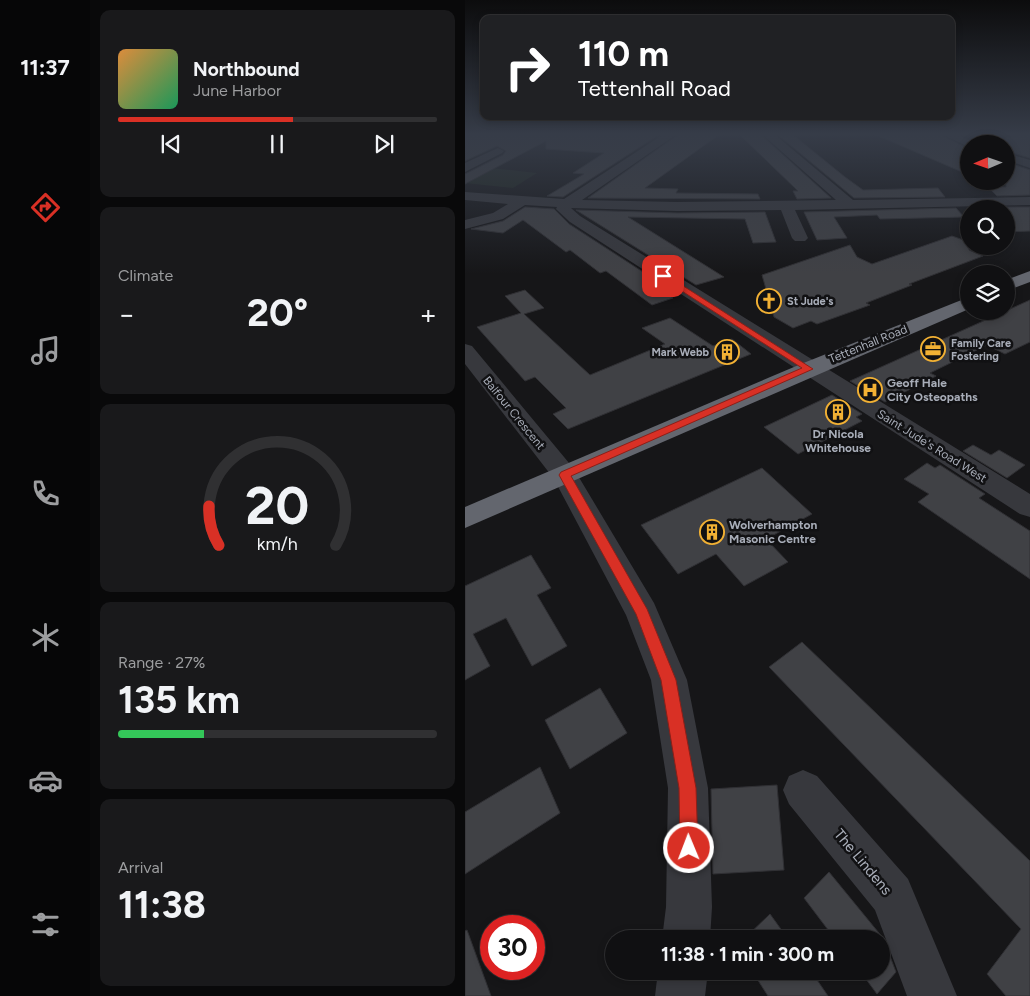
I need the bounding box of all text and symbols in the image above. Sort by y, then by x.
text: 110 m [578,33,669,75]
icon: right [495,35,560,100]
text: 11:37 [20,54,70,81]
text: Northbound [193,58,300,81]
text: Tettenhall Road [578,75,731,102]
text: June Harbor [193,81,281,100]
icon: previous [157,130,185,158]
icon: pause [263,130,291,158]
icon: next [370,130,398,158]
north arrow [960,135,1015,190]
map controls [960,135,1015,320]
icon: directions [28,190,63,225]
button: search [960,200,1015,255]
pin [642,255,684,297]
icon: arrive [649,262,677,290]
button: layers [960,265,1015,320]
text: Climate [118,266,173,285]
church icon: St Jude's [756,288,782,314]
text: 20° [247,290,308,336]
place label: St Jude's [787,295,834,308]
text: − [118,297,135,331]
text: + [420,297,437,331]
street label: Tettenhall Road [827,322,909,366]
icon: music [28,333,63,368]
office icon: Family Care Fostering [920,336,946,362]
place label: Family Care Fostering [951,337,1011,363]
building icon: Mark Webb [714,339,740,365]
place label: Mark Webb [651,346,709,359]
street label: Balfour Crescent [480,374,548,453]
place label: Geoff Hale City Osteopaths [887,376,978,404]
hospital icon: Geoff Hale City Osteopaths [857,377,883,403]
building icon: Dr Nicola Whitehouse [825,399,851,425]
street label: Saint Jude's Road West [875,407,990,486]
place label: Dr Nicola Whitehouse [805,427,871,455]
text: 20 [246,475,309,537]
icon: phone [28,476,63,511]
place label: Wolverhampton Masonic Centre [729,518,818,546]
building icon: Wolverhampton Masonic Centre [699,519,725,545]
text: km/h [257,533,298,554]
icon: climate [28,620,63,655]
text: Range · 27% [118,653,205,672]
text: 135 km [118,677,240,723]
icon: car [28,763,63,798]
position arrow [662,821,714,873]
street label: The Lindens [830,825,896,899]
text: Arrival [118,858,163,877]
text: 11:38 [118,882,206,928]
icon: filters [28,907,63,942]
speed limit sign: 30 [480,915,545,980]
text: 11:38 · 1 min · 300 m [661,943,834,966]

